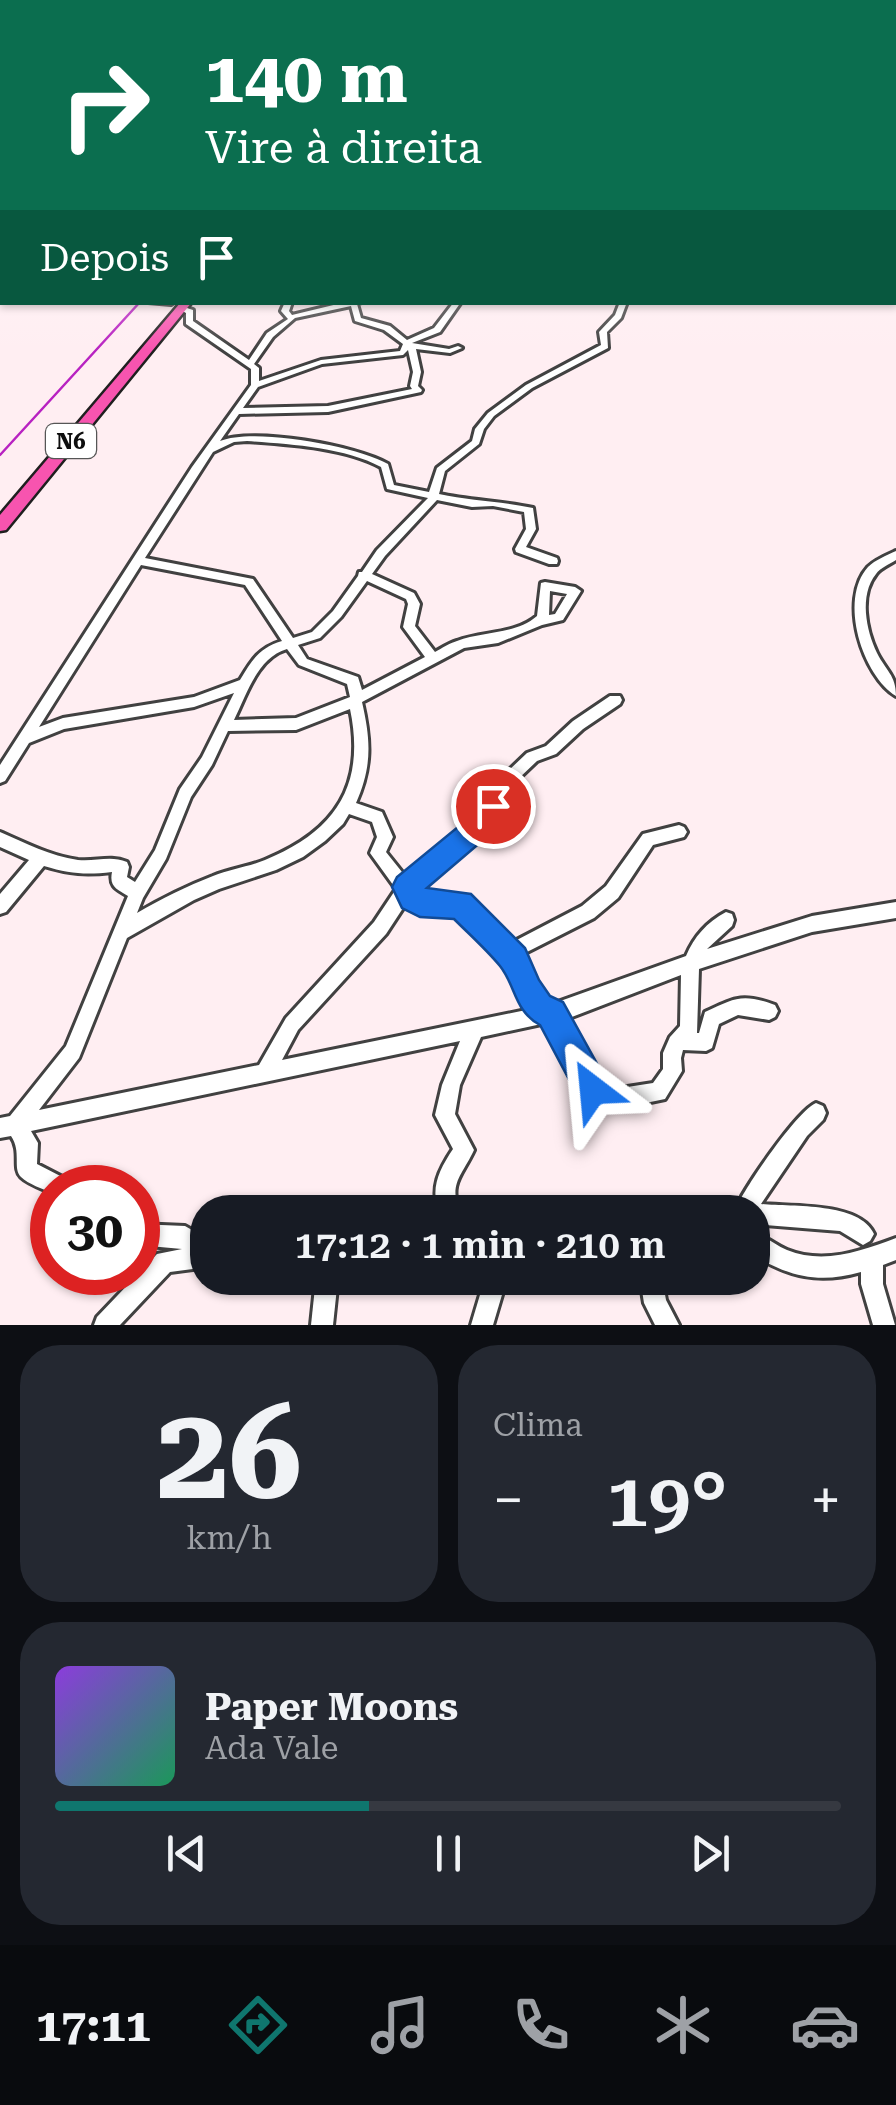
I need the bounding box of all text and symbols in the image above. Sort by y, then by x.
text: 140 m [205,37,408,119]
icon: right [40,40,170,170]
text: Vire à direita [205,121,482,174]
icon: arrive [189,230,244,285]
text: Depois [40,236,169,280]
road number: N6 [46,424,96,458]
pin [451,764,536,849]
icon: arrive [466,779,521,834]
position arrow [541,1038,645,1142]
speed limit sign: 30 [30,1165,160,1295]
text: 17:12 · 1 min · 210 m [295,1223,666,1267]
text: 26 [156,1377,302,1530]
text: Clima [493,1406,583,1444]
text: 19° [606,1456,728,1544]
text: − [493,1468,524,1532]
text: + [810,1468,841,1532]
text: km/h [186,1519,272,1557]
text: Paper Moons [205,1685,458,1729]
text: Ada Vale [205,1729,338,1767]
icon: previous [159,1826,214,1881]
icon: pause [421,1826,476,1881]
icon: next [683,1826,738,1881]
icon: directions [223,1990,293,2060]
icon: music [365,1990,435,2060]
icon: phone [506,1990,576,2060]
icon: climate [648,1990,718,2060]
icon: car [790,1990,860,2060]
text: 17:11 [36,1999,151,2052]

